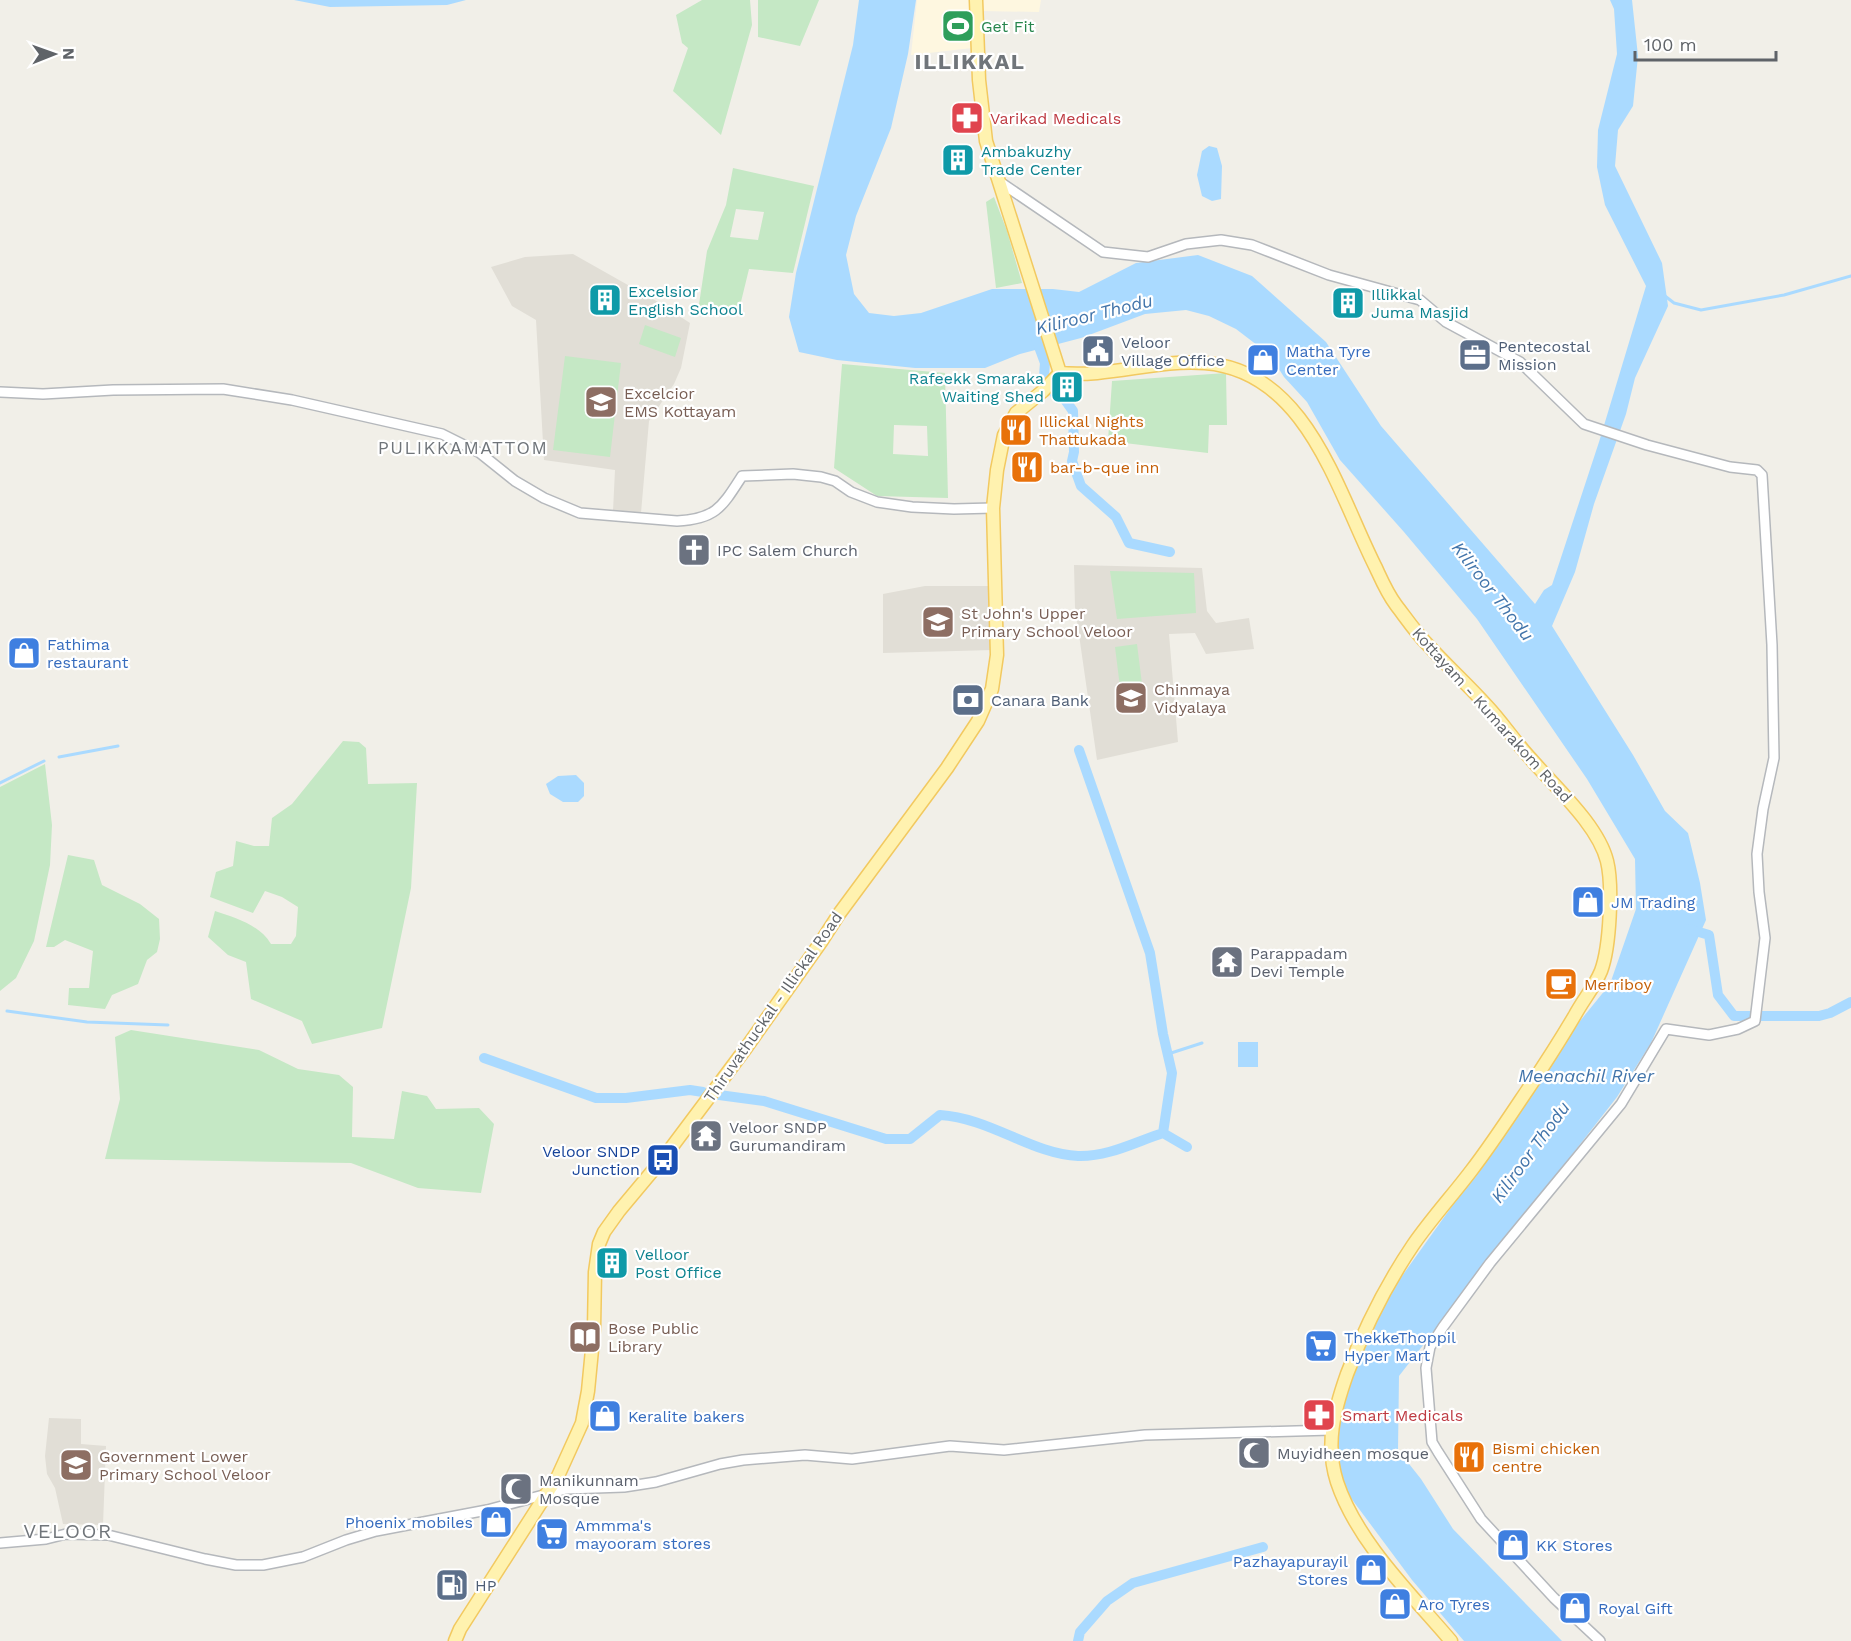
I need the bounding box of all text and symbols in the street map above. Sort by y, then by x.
sports icon: Get Fit [940,8,976,44]
place label: Get Fit [981,17,1035,36]
north arrow [24,24,84,84]
scale bar [1635,24,1776,62]
text: 100 m [1644,34,1697,55]
text: N [59,48,78,60]
district label: ILLIKKAL [914,49,1026,74]
pharmacy icon: Varikad Medicals [949,100,985,136]
place label: Varikad Medicals [990,109,1121,128]
building icon: Ambakuzhy Trade Center [940,142,976,178]
place label: Ambakuzhy Trade Center [981,142,1083,179]
building icon: Excelsior English School [587,282,623,318]
place label: Excelsior English School [628,282,743,319]
building icon: Illikkal Juma Masjid [1330,285,1366,321]
place label: Illikkal Juma Masjid [1371,285,1469,322]
water label: Kiliroor Thodu [1033,289,1155,339]
public building icon: Veloor Village Office [1080,333,1116,369]
place label: Veloor Village Office [1121,333,1225,370]
office icon: Pentecostal Mission [1457,337,1493,373]
place label: Pentecostal Mission [1498,337,1590,374]
shop icon: Matha Tyre Center [1245,342,1281,378]
place label: Matha Tyre Center [1286,342,1371,379]
place label: Rafeekk Smaraka Waiting Shed [909,369,1044,406]
building icon: Rafeekk Smaraka Waiting Shed [1049,369,1085,405]
school or university icon: Excelcior EMS Kottayam [583,384,619,420]
place label: Excelcior EMS Kottayam [624,384,736,421]
restaurant icon: Illickal Nights Thattukada [998,412,1034,448]
place label: Illickal Nights Thattukada [1039,412,1144,449]
district label: PULIKKAMATTOM [378,437,548,458]
restaurant icon: bar-b-que inn [1009,449,1045,485]
place label: bar-b-que inn [1050,458,1159,477]
church icon: IPC Salem Church [676,532,712,568]
water label: Kiliroor Thodu [1448,537,1538,645]
place label: IPC Salem Church [717,541,858,560]
school or university icon: St John's Upper Primary School Veloor [920,604,956,640]
place label: St John's Upper Primary School Veloor [961,604,1133,641]
street label: Kottayam - Kumarakom Road [1408,623,1576,807]
shop icon: Fathima restaurant [6,635,42,671]
place label: Fathima restaurant [47,635,129,672]
school or university icon: Chinmaya Vidyalaya [1113,680,1149,716]
place label: Chinmaya Vidyalaya [1154,680,1230,717]
bank icon: Canara Bank [950,682,986,718]
place label: Canara Bank [991,691,1089,710]
shop icon: JM Trading [1570,884,1606,920]
place label: JM Trading [1611,893,1696,912]
street label: Thiruvathuckal - Illickal Road [700,908,846,1106]
temple icon: Parappadam Devi Temple [1209,944,1245,980]
place label: Parappadam Devi Temple [1250,944,1348,981]
cafe icon: Merriboy [1543,966,1579,1002]
place label: Merriboy [1584,975,1652,994]
water label: Meenachil River [1518,1065,1655,1086]
water label: Kiliroor Thodu [1486,1097,1574,1207]
temple icon: Veloor SNDP Gurumandiram [688,1118,724,1154]
place label: Veloor SNDP Gurumandiram [729,1118,846,1155]
place label: Veloor SNDP Junction [542,1142,640,1179]
bus stop icon: Veloor SNDP Junction [645,1142,681,1178]
building icon: Velloor Post Office [594,1245,630,1281]
place label: Velloor Post Office [635,1245,722,1282]
library icon: Bose Public Library [567,1319,603,1355]
place label: Bose Public Library [608,1319,699,1356]
supermarket icon: ThekkeThoppil Hyper Mart [1303,1328,1339,1364]
place label: ThekkeThoppil Hyper Mart [1344,1328,1456,1365]
pharmacy icon: Smart Medicals [1301,1397,1337,1433]
shop icon: Keralite bakers [587,1398,623,1434]
place label: Smart Medicals [1342,1406,1463,1425]
place label: Keralite bakers [628,1407,745,1426]
mosque icon: Muyidheen mosque [1236,1435,1272,1471]
restaurant icon: Bismi chicken centre [1451,1439,1487,1475]
place label: Bismi chicken centre [1492,1439,1600,1476]
place label: Muyidheen mosque [1277,1444,1429,1463]
school or university icon: Government Lower Primary School Veloor [58,1447,94,1483]
place label: Government Lower Primary School Veloor [99,1447,271,1484]
mosque icon: Manikunnam Mosque [498,1471,534,1507]
place label: Manikunnam Mosque [539,1471,639,1508]
shop icon: Phoenix mobiles [478,1504,514,1540]
place label: Phoenix mobiles [345,1513,473,1532]
supermarket icon: Ammma's mayooram stores [534,1516,570,1552]
place label: Ammma's mayooram stores [575,1516,711,1553]
district label: VELOOR [23,1519,113,1543]
shop icon: KK Stores [1495,1527,1531,1563]
place label: KK Stores [1536,1536,1613,1555]
place label: Pazhayapurayil Stores [1233,1552,1348,1589]
shop icon: Pazhayapurayil Stores [1353,1552,1389,1588]
fuel station icon: HP [434,1567,470,1603]
place label: HP [475,1576,497,1595]
shop icon: Aro Tyres [1377,1586,1413,1622]
shop icon: Royal Gift [1557,1590,1593,1626]
place label: Aro Tyres [1418,1595,1490,1614]
place label: Royal Gift [1598,1599,1673,1618]

